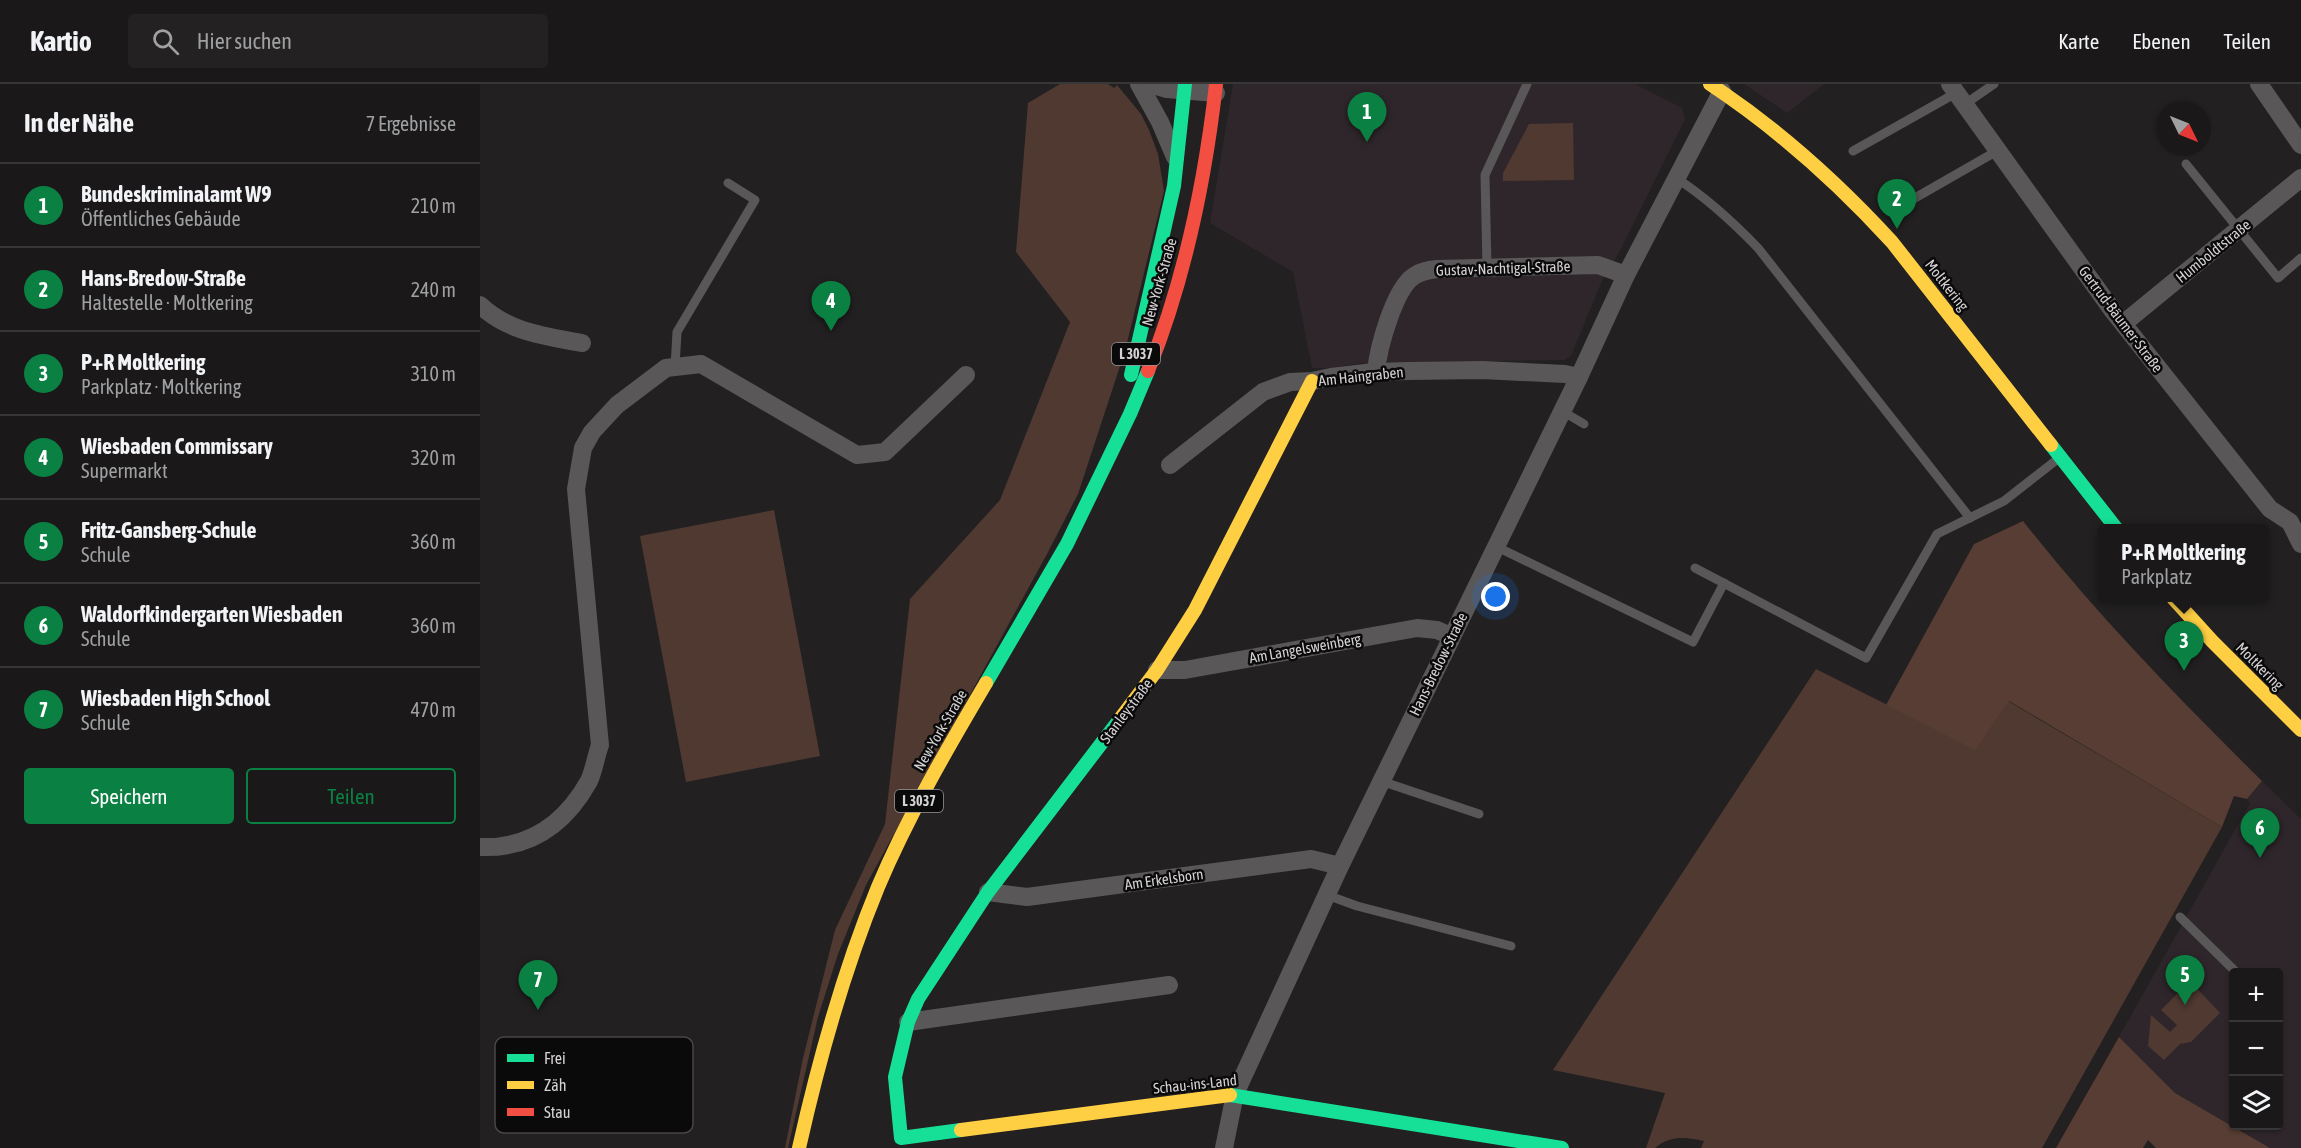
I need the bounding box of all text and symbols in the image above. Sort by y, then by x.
search box [128,14,548,68]
text: Kartio [30,25,92,57]
icon: search [149,25,182,58]
text: Hier suchen [197,28,292,54]
text: Karte [2058,29,2099,53]
text: Ebenen [2132,29,2191,53]
text: Teilen [2224,29,2271,53]
pin: 1 [1348,92,1386,142]
north arrow [2157,102,2211,156]
text: In der Nähe [24,108,134,138]
text: 7 Ergebnisse [366,112,456,135]
pin: 2 [1878,180,1916,229]
text: Bundeskriminalamt W9 [81,181,271,207]
text: 1 [39,194,48,217]
text: 210 m [411,194,456,217]
text: Öffentliches Gebäude [81,207,241,230]
street label: Humboldtstraße [2172,216,2254,286]
street label: New-York-Straße [1138,236,1180,328]
street label: Moltkering [1922,256,1973,314]
street label: Gustav-Nachtigal-Straße [1435,257,1571,279]
street label: Gertrud-Bäumer-Straße [2076,263,2167,376]
text: Hans-Bredow-Straße [81,265,246,291]
text: 2 [39,278,48,301]
text: 240 m [411,278,456,301]
pin: 4 [812,282,850,331]
text: Haltestelle · Moltkering [81,291,253,314]
road number: L 3037 [1112,343,1160,365]
text: P+R Moltkering [81,349,205,375]
text: 3 [39,362,48,385]
text: 310 m [411,362,456,385]
street label: Am Haingraben [1318,363,1404,389]
text: Parkplatz · Moltkering [81,375,241,398]
text: Wiesbaden Commissary [81,433,273,459]
text: 4 [39,446,48,469]
text: 320 m [411,446,456,469]
text: Supermarkt [81,459,168,482]
text: Fritz-Gansberg-Schule [81,517,257,543]
popup [2098,524,2269,602]
text: 5 [39,530,48,553]
text: 360 m [411,530,456,553]
text: P+R Moltkering [2121,539,2246,565]
text: Schule [81,543,130,566]
text: Parkplatz [2121,565,2192,588]
your location [1481,582,1510,611]
text: Waldorfkindergarten Wiesbaden [81,601,343,627]
street label: Hans-Bredow-Straße [1406,610,1470,718]
text: 6 [39,614,48,637]
text: 360 m [411,614,456,637]
pin: 3 [2164,622,2204,671]
text: Schule [81,627,130,650]
street label: Am Langelsweinberg [1248,630,1363,666]
street label: Moltkering [2233,639,2288,694]
street label: Stanleystraße [1096,675,1156,747]
text: Wiesbaden High School [81,685,270,711]
street label: New-York-Straße [910,686,970,773]
text: 7 [39,698,48,721]
text: 470 m [411,698,456,721]
text: Schule [81,711,130,734]
button: Speichern [24,768,234,824]
button: Teilen [246,768,456,824]
road number: L 3037 [895,790,943,812]
pin: 6 [2240,808,2280,858]
street label: Am Erkelsborn [1124,865,1204,893]
pin: 5 [2166,956,2204,1005]
pin: 7 [518,960,558,1010]
map controls [2229,968,2283,1130]
button: + [2229,968,2283,1022]
button: − [2229,1022,2283,1076]
legend [495,1037,693,1133]
text: Frei [544,1049,566,1067]
street label: Schau-ins-Land [1152,1071,1238,1097]
text: Zäh [544,1076,566,1094]
button: layers [2229,1076,2283,1130]
text: Stau [544,1103,571,1121]

